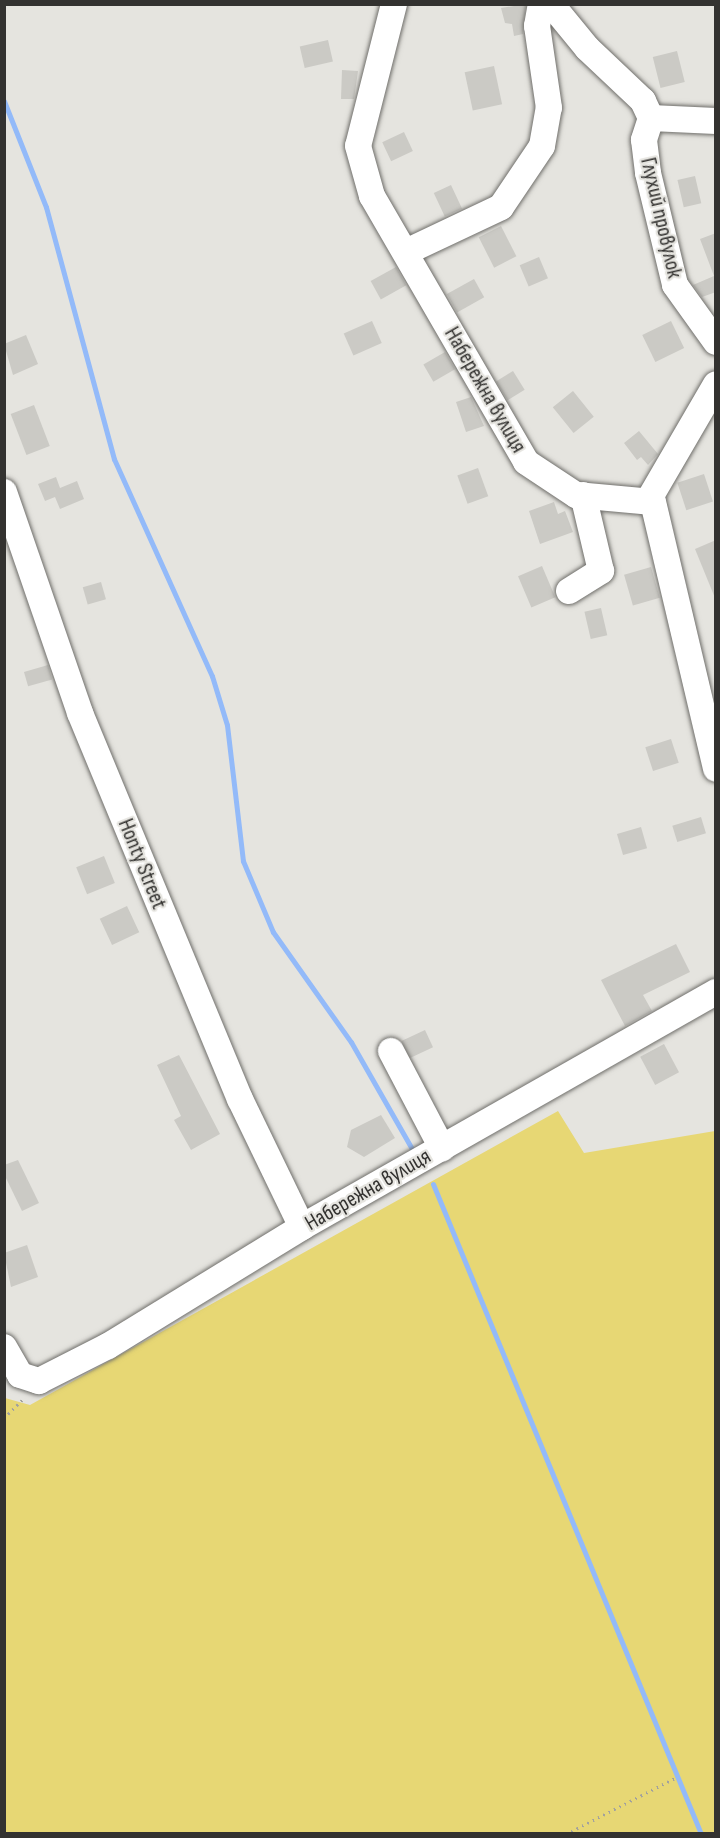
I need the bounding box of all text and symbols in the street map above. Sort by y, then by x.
street label: Глухий провулок [634,155,688,281]
street label: Набережна вулиця [438,322,532,458]
street label: Honty Street [112,815,172,913]
street label: Набережна вулиця [300,1143,436,1237]

